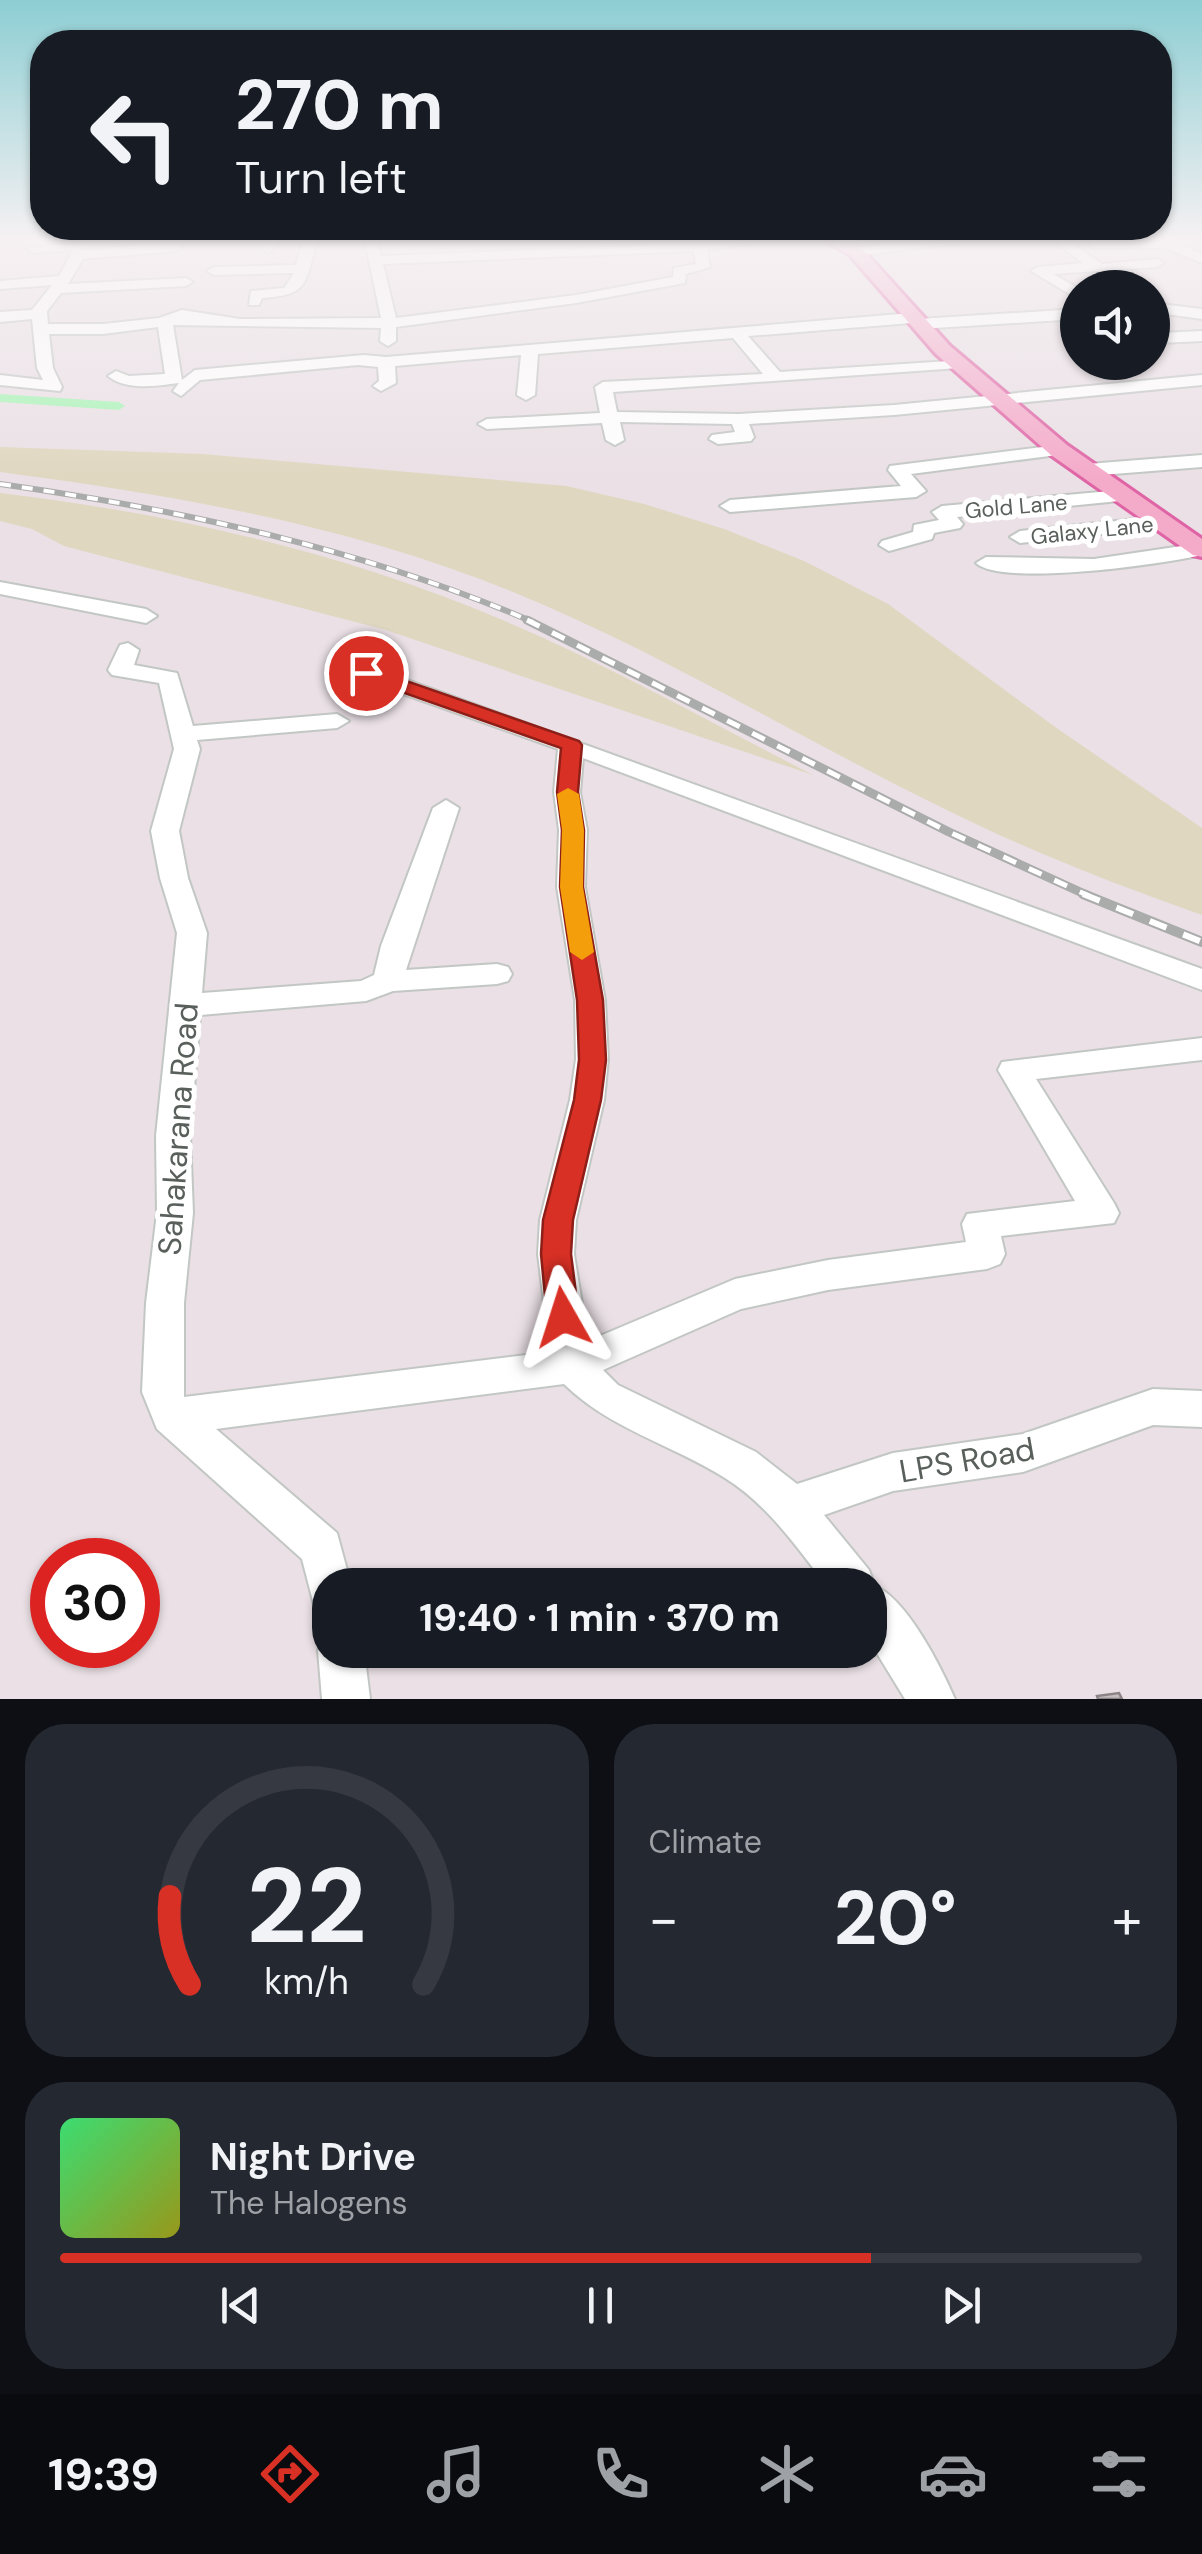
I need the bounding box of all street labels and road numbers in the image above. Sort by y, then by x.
street label: Gold Lane [963,488,1069,525]
street label: Galaxy Lane [1029,510,1155,551]
street label: Sahakarana Road [148,1001,208,1257]
street label: LPS Road [896,1427,1038,1493]

